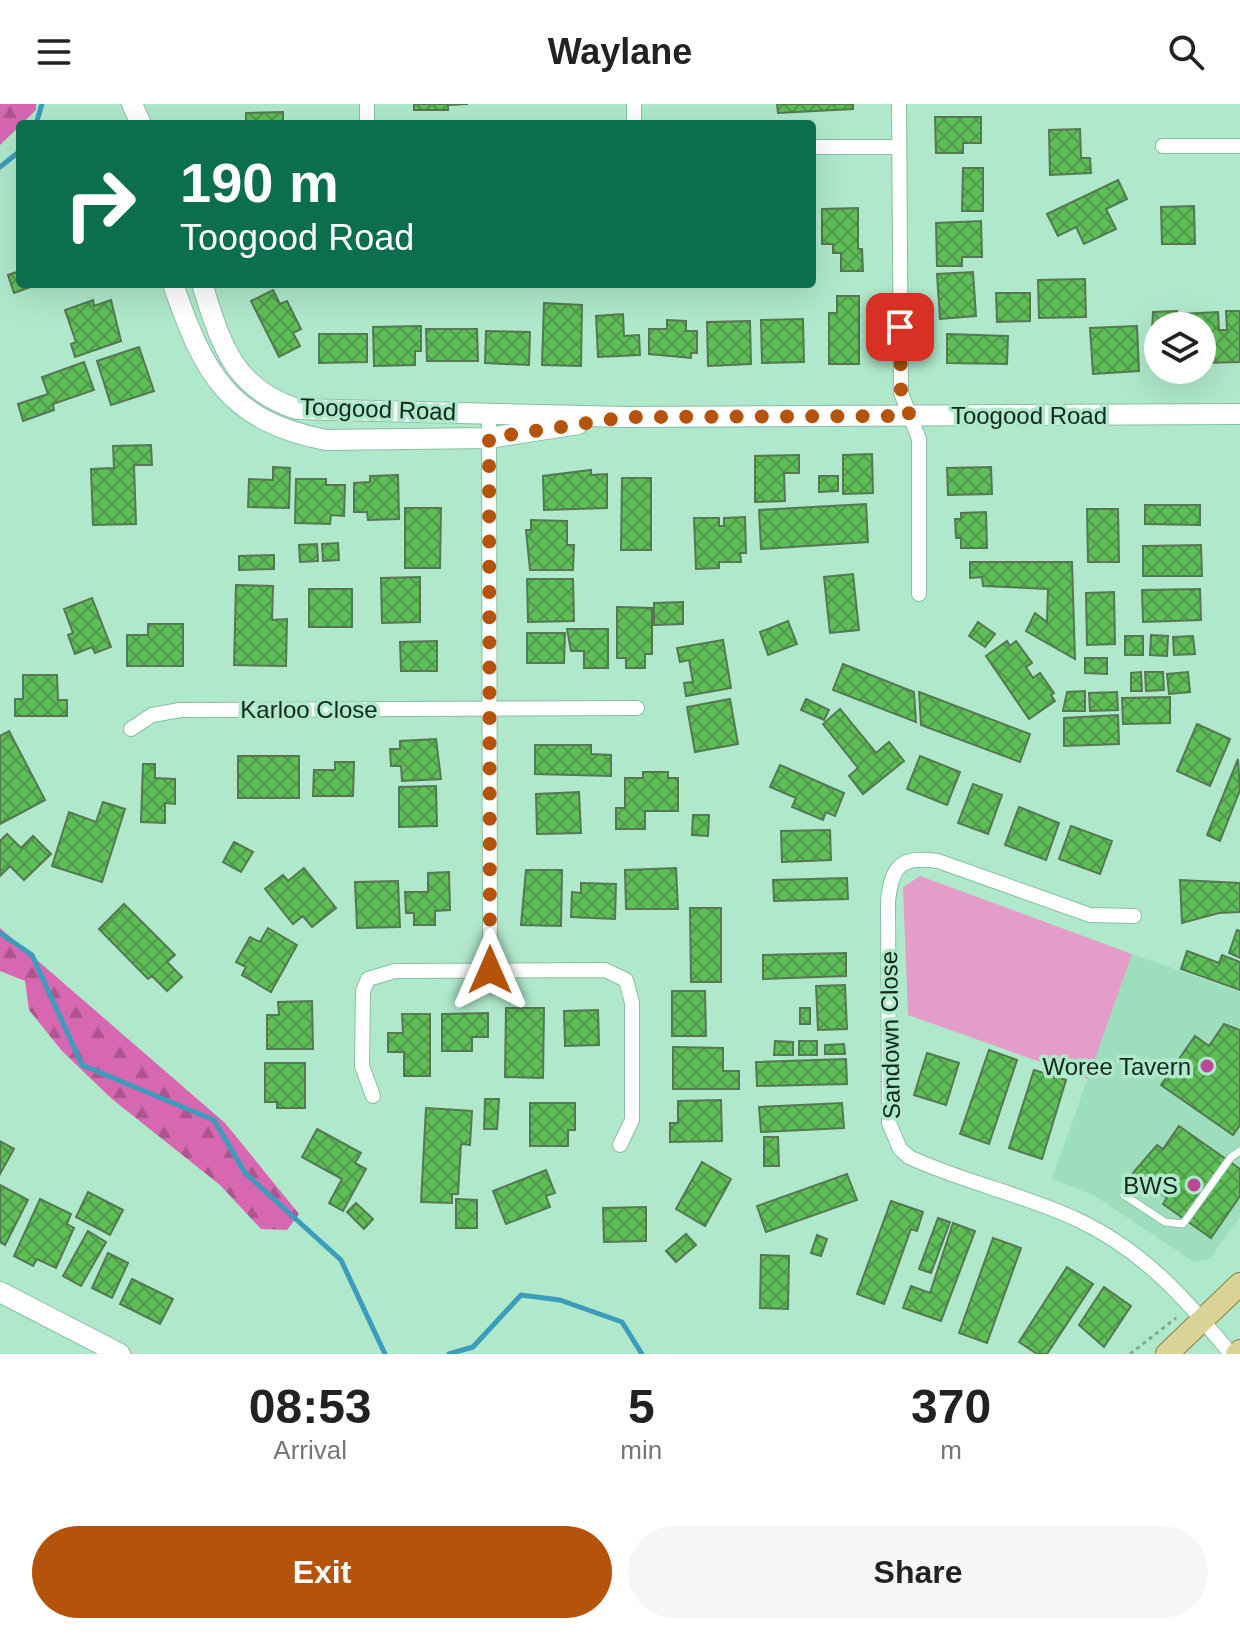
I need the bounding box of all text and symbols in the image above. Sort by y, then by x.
icon: menu [32,30,76,74]
icon: search [1164,30,1208,74]
text: Waylane [548,31,692,72]
text: 190 m [180,151,339,214]
icon: right [48,152,152,256]
text: Toogood Road [180,217,414,258]
pin [866,293,934,361]
icon: arrive [878,305,922,349]
map controls [1144,312,1216,384]
button: layers [1144,312,1216,384]
street label: Toogood Road [300,393,456,425]
street label: Toogood Road [951,402,1107,429]
street label: Karloo Close [240,696,378,723]
position arrow [448,928,532,1012]
street label: Sandown Close [875,951,905,1119]
place label: Woree Tavern [1042,1053,1191,1080]
marker: Woree Tavern [1198,1057,1216,1075]
place label: BWS [1123,1172,1178,1199]
marker: BWS [1185,1176,1203,1194]
text: 08:53 [249,1380,372,1433]
text: 5 [628,1380,655,1433]
text: 370 [911,1380,991,1433]
text: Arrival [273,1435,347,1465]
text: min [620,1435,662,1465]
text: m [940,1435,962,1465]
button: Exit [32,1526,612,1618]
button: Share [628,1526,1208,1618]

